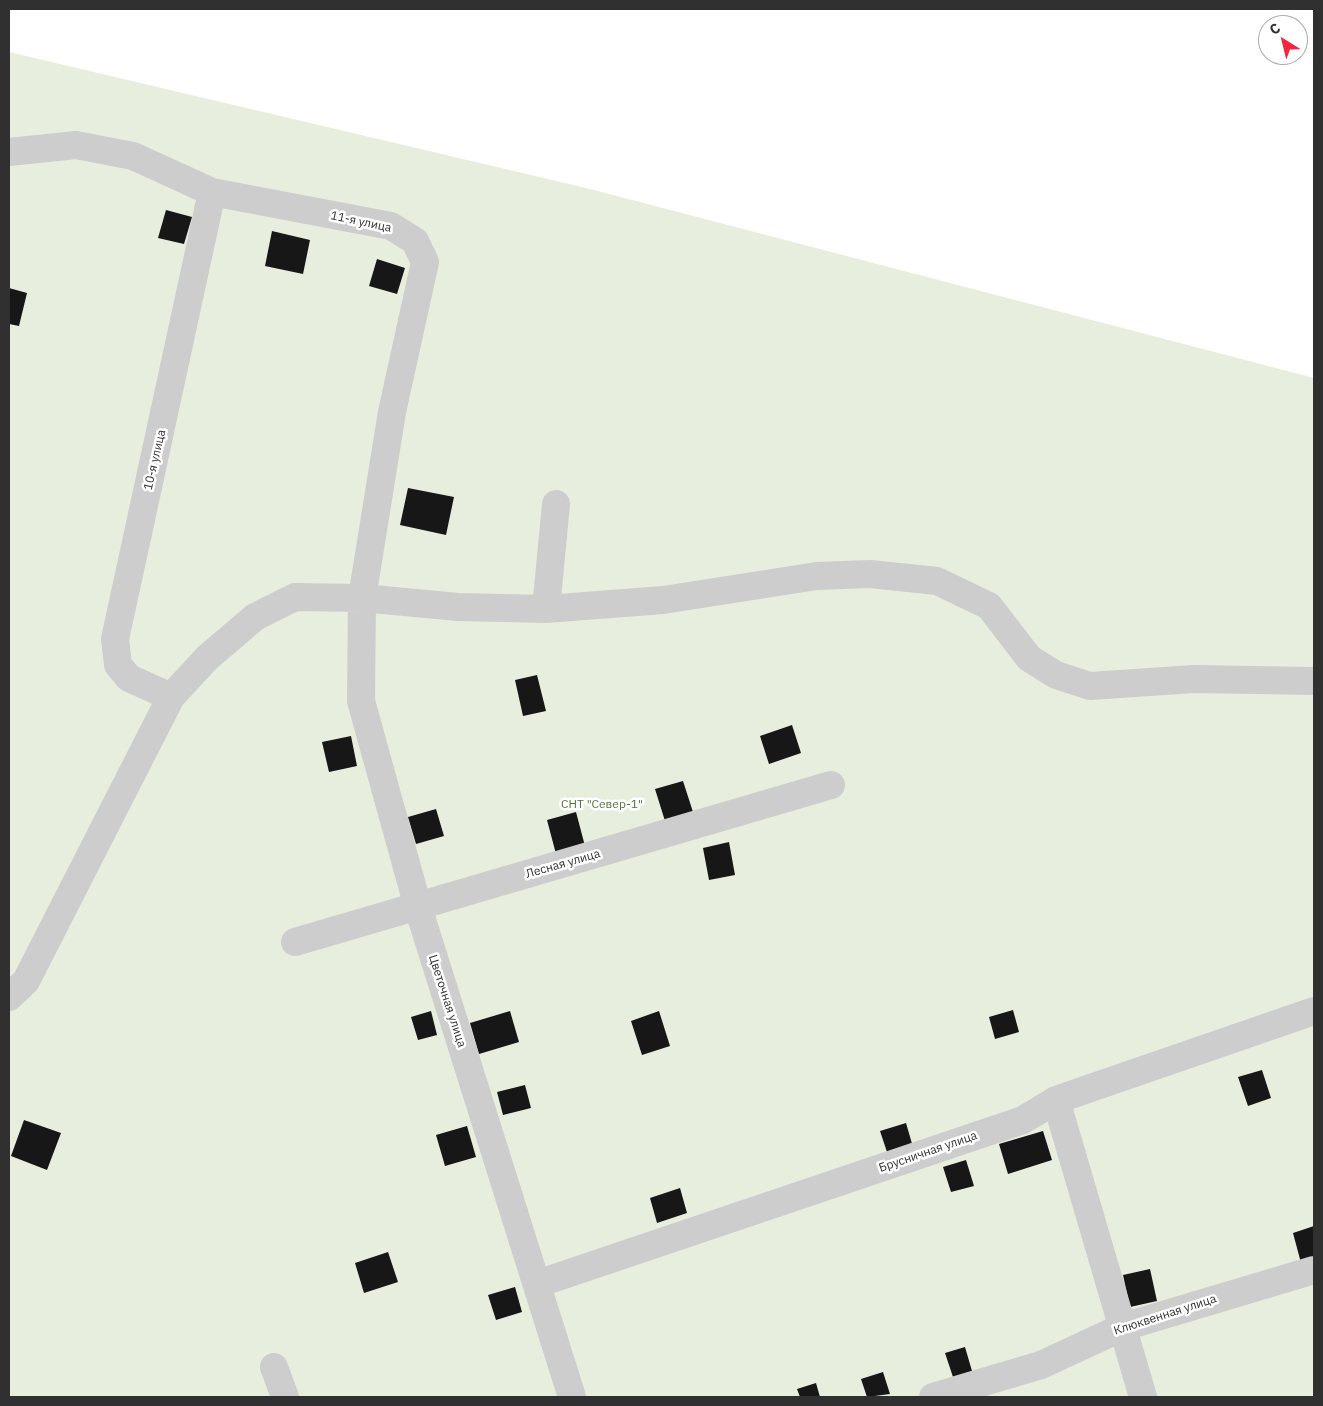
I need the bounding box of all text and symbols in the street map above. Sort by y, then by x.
north arrow [1258,15,1308,65]
text: С [1266,19,1284,39]
street label: 11-я улица [329,209,393,235]
street label: 10-я улица [141,428,169,492]
park label: СНТ "Север-1" [561,798,643,812]
street label: Лесная улица [524,846,602,882]
street label: Цветочная улица [425,953,469,1049]
street label: Брусничная улица [877,1128,979,1176]
street label: Клюквенная улица [1112,1292,1218,1338]

